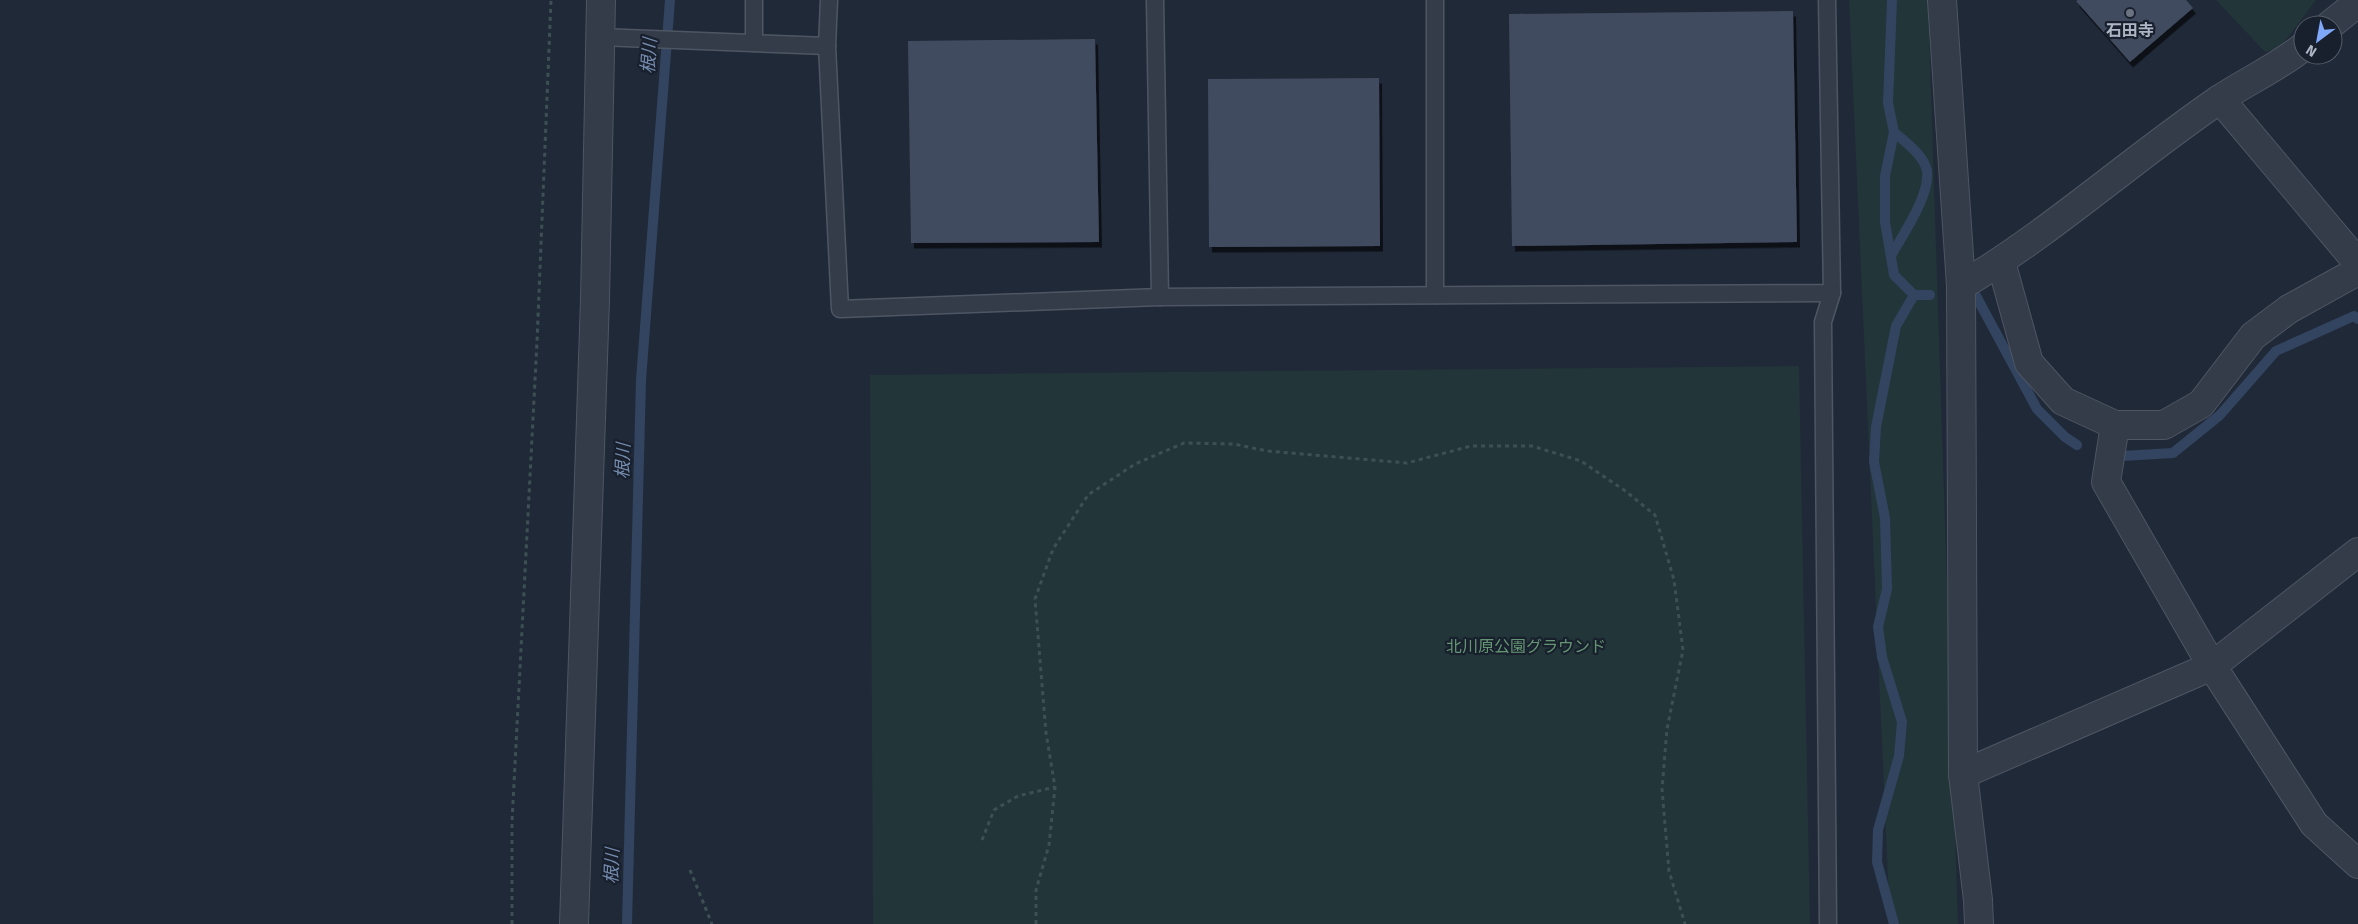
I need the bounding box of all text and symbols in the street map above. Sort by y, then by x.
marker: 石田寺 [2124,7,2136,19]
north arrow [2293,15,2343,65]
place label: 石田寺 [2106,21,2154,40]
water label: 根川 [637,35,661,75]
text: N [2303,41,2320,60]
water label: 根川 [611,441,635,479]
park label: 北川原公園グラウンド [1446,637,1606,656]
water label: 根川 [600,846,624,884]

